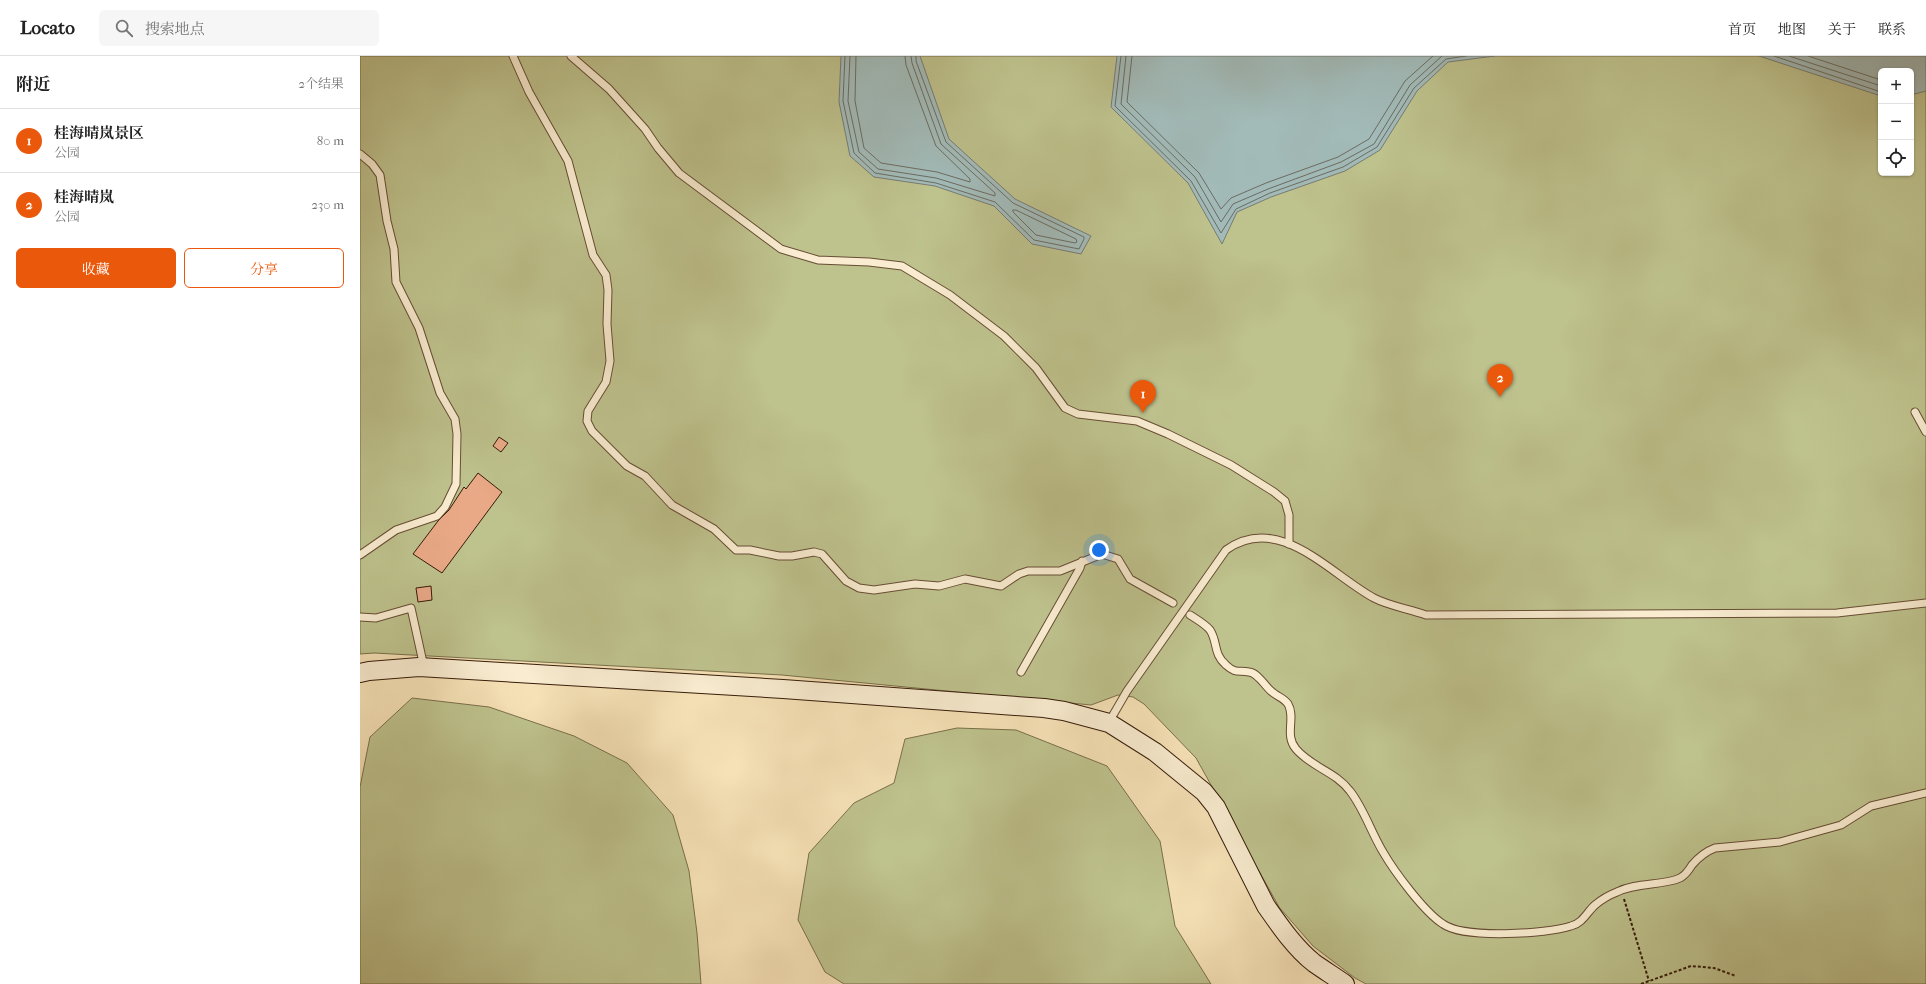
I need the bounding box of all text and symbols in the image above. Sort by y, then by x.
search box [99,10,379,46]
text: Locato [20,17,75,39]
icon: search [113,17,135,39]
text: 搜索地点 [145,20,205,38]
text: 首页 [1728,21,1756,38]
text: 地图 [1778,21,1806,38]
text: 关于 [1828,21,1856,38]
text: 联系 [1878,21,1906,38]
map controls [1878,68,1914,176]
button: + [1878,68,1914,104]
text: 附近 [16,74,50,94]
text: 2个结果 [298,76,344,91]
button: − [1878,104,1914,140]
text: 桂海晴岚景区 [54,124,144,142]
text: 1 [27,133,31,148]
text: 80 m [317,133,344,148]
button: locate [1878,140,1914,176]
text: 公园 [54,145,80,160]
text: 桂海晴岚 [54,188,114,206]
text: 2 [26,197,32,212]
text: 230 m [311,197,344,212]
text: 公园 [54,209,80,224]
button: 收藏 [16,248,176,288]
button: 分享 [184,248,344,288]
pin: 2 [1487,364,1513,397]
pin: 1 [1130,380,1156,413]
your location [1089,540,1109,560]

